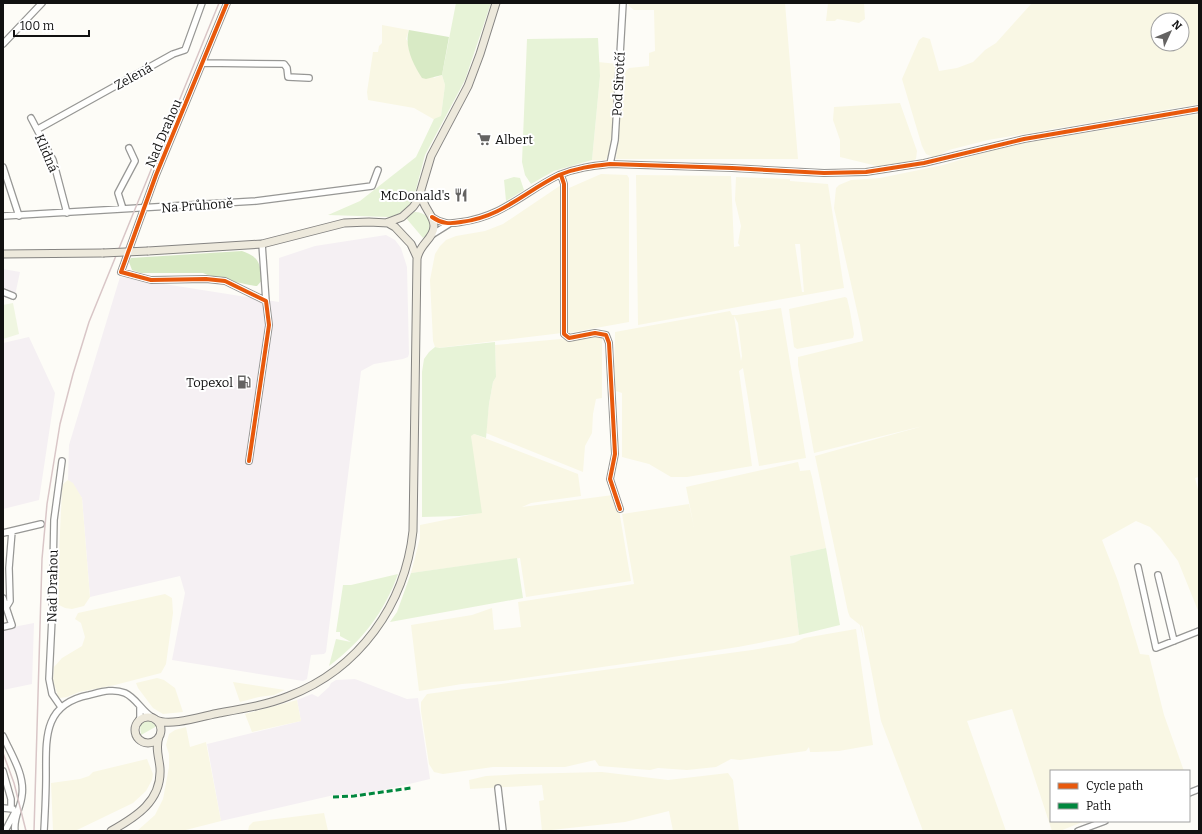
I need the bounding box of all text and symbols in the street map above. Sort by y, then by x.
scale bar [14,12,89,38]
north arrow [1150,12,1190,52]
text: N [1169,18,1185,33]
text: 100 m [20,19,55,33]
street label: Pod Sirotčí [609,51,628,117]
street label: Zelená [112,60,155,93]
street label: Nad Drahou [142,97,185,170]
supermarket icon: Albert [476,131,492,147]
street label: Klidná [32,132,61,174]
place label: Albert [495,132,533,147]
restaurant icon: McDonald's [453,187,469,203]
place label: McDonald's [380,188,450,203]
street label: Na Průhoně [161,196,234,215]
fuel station icon: Topexol [236,374,252,390]
place label: Topexol [186,375,233,390]
street label: Nad Drahou [44,550,61,622]
legend [1050,770,1190,822]
text: Cycle path [1086,779,1144,793]
text: Path [1086,799,1112,813]

